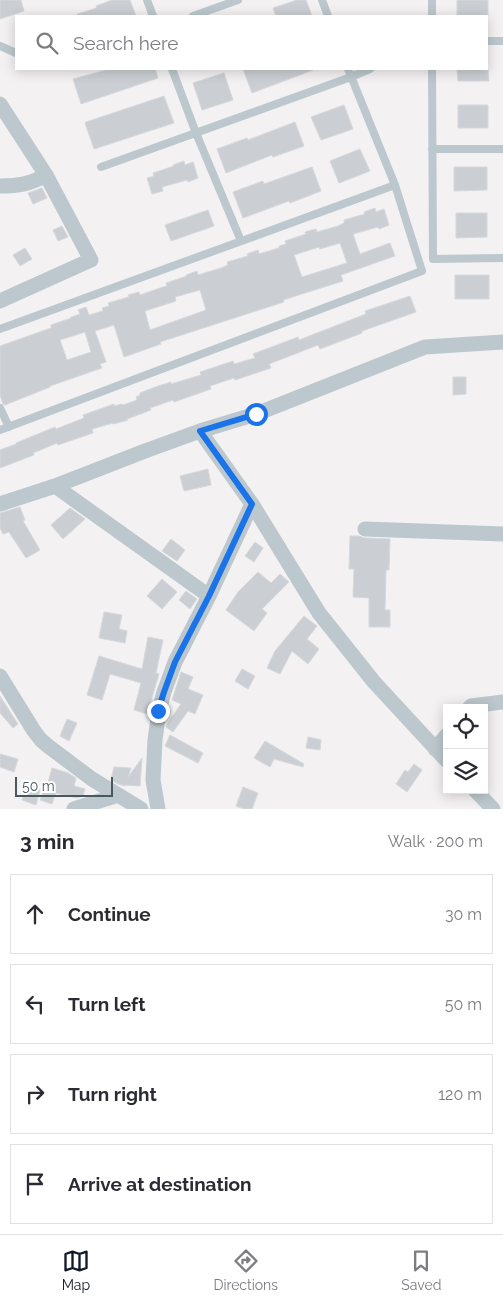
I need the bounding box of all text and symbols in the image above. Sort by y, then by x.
search box [15,15,488,70]
icon: search [33,29,61,57]
text: Search here [73,32,179,54]
route start [245,403,268,426]
route end [147,700,170,723]
map controls [443,704,488,794]
button: locate [443,704,488,749]
button: layers [443,749,488,794]
scale bar [15,774,112,797]
text: 50 m [22,778,55,794]
text: 3 min [20,829,74,854]
text: Walk · 200 m [388,832,483,851]
icon: ahead [21,900,49,928]
text: Continue [68,903,151,925]
text: 30 m [445,905,482,924]
icon: left [21,990,49,1018]
text: Turn left [68,993,145,1015]
text: 50 m [445,995,482,1014]
icon: right [21,1080,49,1108]
text: Turn right [68,1083,157,1105]
text: 120 m [438,1085,482,1104]
icon: arrive [21,1170,49,1198]
text: Arrive at destination [68,1173,252,1195]
tab: Map [62,1247,90,1293]
tab: Directions [213,1247,278,1293]
tab: Saved [401,1247,441,1293]

